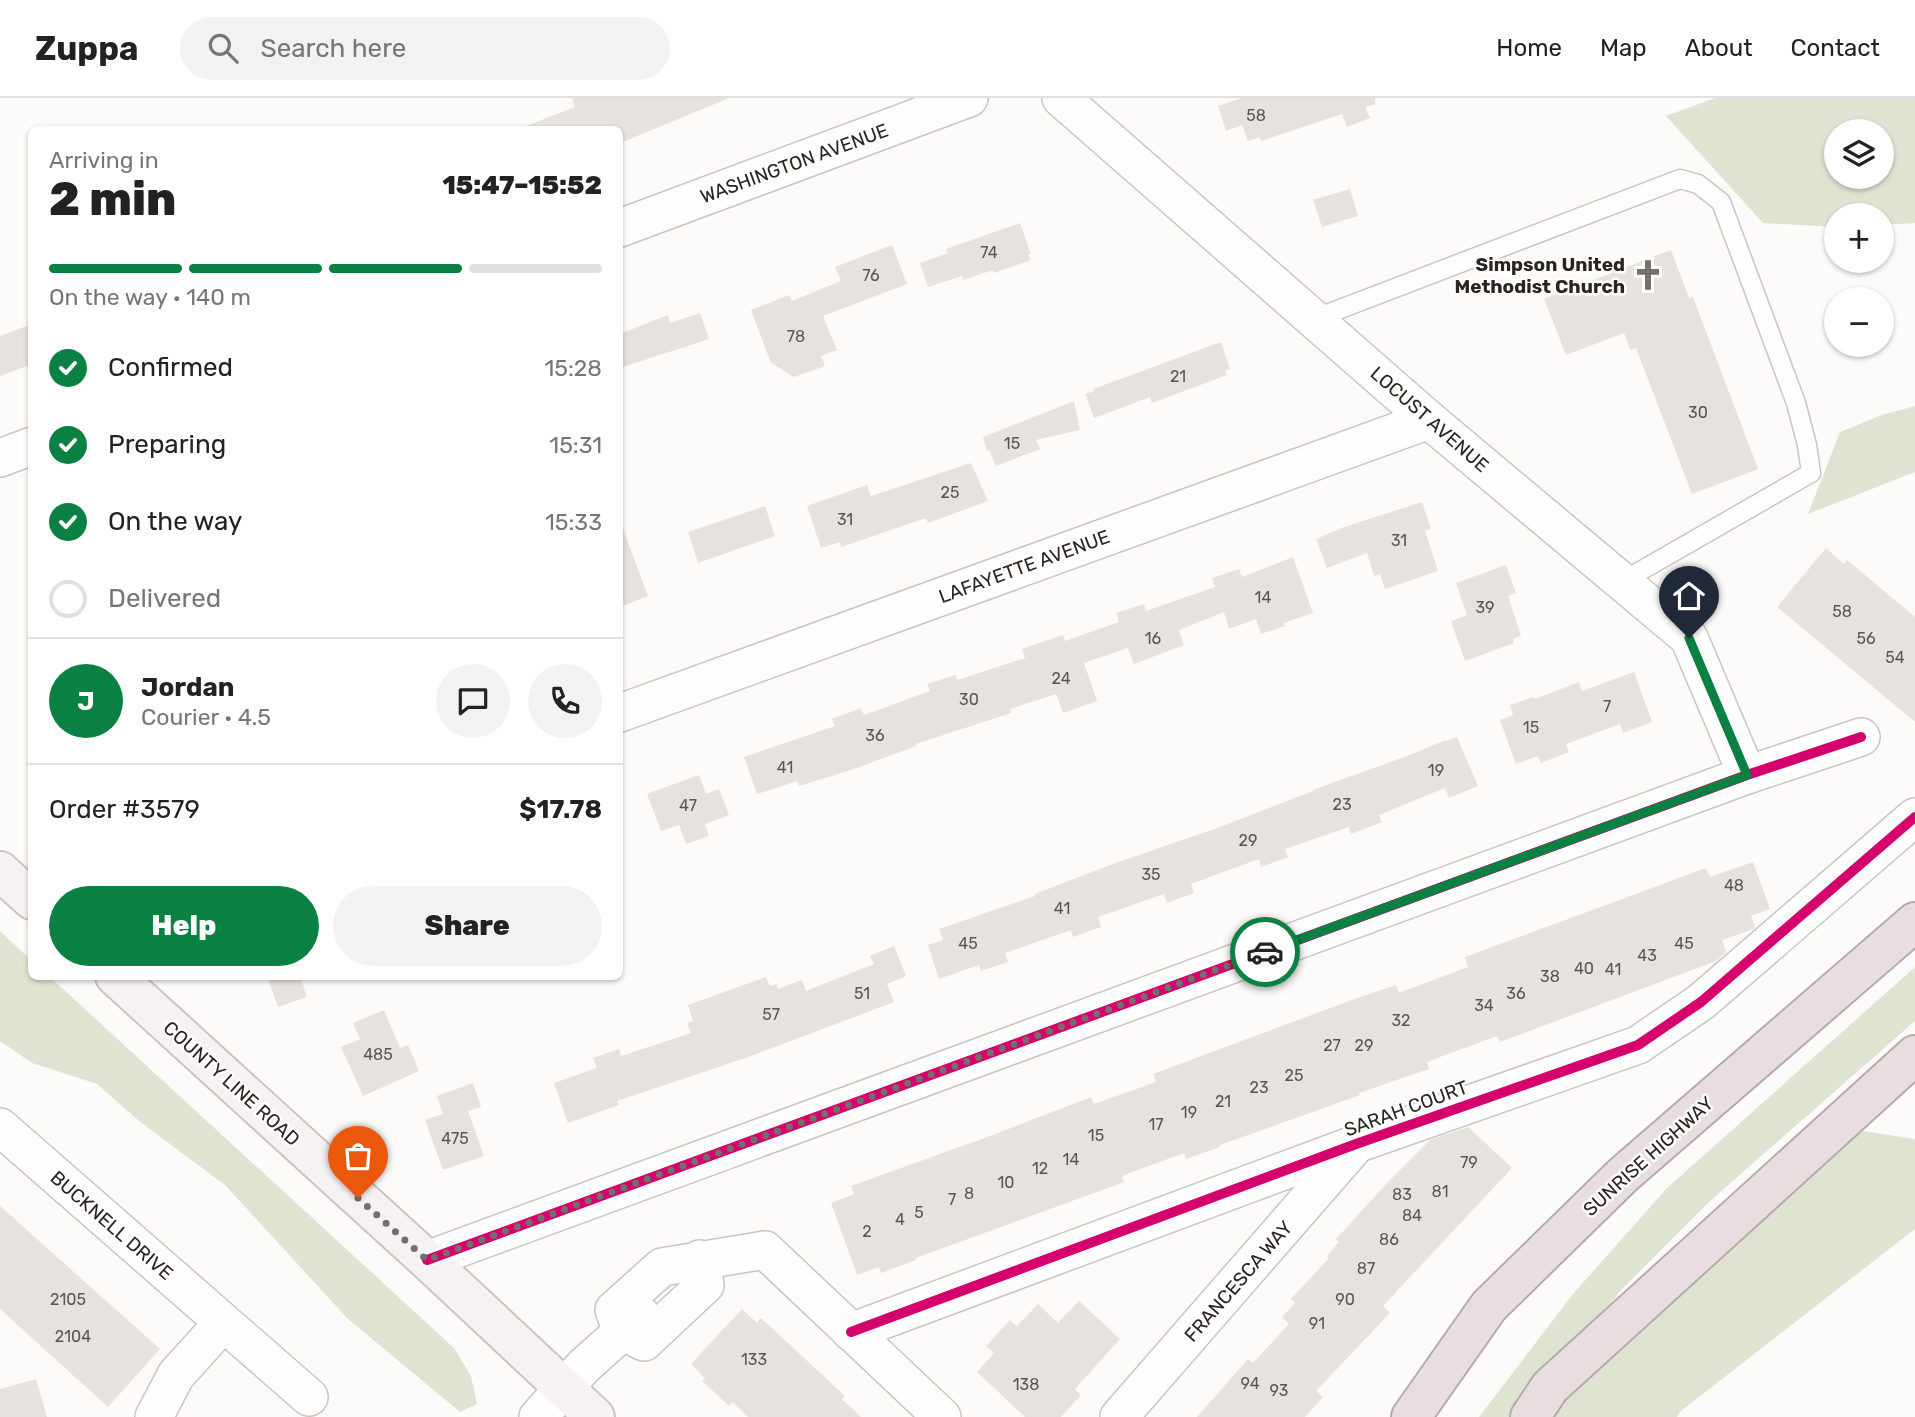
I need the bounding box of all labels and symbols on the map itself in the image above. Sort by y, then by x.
house number: 58 [1246,106,1266,125]
street label: WASHINGTON AVENUE [697,119,891,208]
house number: 74 [980,243,998,262]
place label: Simpson United Methodist Church [1454,253,1625,298]
church icon: Simpson United Methodist Church [1631,258,1665,292]
house number: 76 [862,266,880,285]
house number: 78 [787,327,805,346]
street label: LOCUST AVENUE [1366,362,1494,477]
house number: 21 [1170,367,1186,386]
house number: 30 [1688,403,1708,422]
house number: 15 [1004,434,1020,453]
house number: 25 [941,483,959,502]
house number: 31 [837,510,853,529]
street label: LAFAYETTE AVENUE [936,525,1113,608]
house number: 31 [1391,531,1407,550]
pin [1659,566,1719,638]
house number: 14 [1255,588,1271,607]
house number: 39 [1475,598,1495,617]
house number: 58 [1832,602,1852,621]
house number: 16 [1145,629,1162,648]
house number: 56 [1856,629,1876,648]
house number: 54 [1885,648,1905,667]
house number: 24 [1051,669,1071,688]
house number: 30 [959,690,979,709]
house number: 7 [1603,697,1611,716]
house number: 15 [1523,718,1539,737]
house number: 36 [865,726,885,745]
house number: 41 [777,758,793,777]
house number: 19 [1428,761,1444,780]
house number: 23 [1332,795,1352,814]
house number: 47 [679,796,697,815]
house number: 29 [1239,831,1257,850]
house number: 35 [1141,865,1161,884]
house number: 48 [1724,876,1744,895]
house number: 41 [1054,899,1070,918]
courier [1230,917,1300,987]
house number: 45 [958,934,978,953]
house number: 45 [1674,934,1694,953]
house number: 43 [1637,946,1657,965]
house number: 40 [1574,959,1594,978]
house number: 41 [1605,960,1621,979]
house number: 38 [1540,967,1560,986]
house number: 51 [854,984,870,1003]
house number: 36 [1506,984,1526,1003]
house number: 34 [1474,996,1494,1015]
house number: 57 [762,1005,780,1024]
house number: 32 [1391,1011,1411,1030]
street label: COUNTY LINE ROAD [159,1016,305,1151]
house number: 27 [1323,1036,1341,1055]
house number: 29 [1355,1036,1373,1055]
house number: 485 [363,1045,393,1064]
house number: 25 [1285,1066,1303,1085]
street label: SARAH COURT [1341,1075,1471,1141]
house number: 23 [1249,1078,1269,1097]
house number: 21 [1215,1092,1231,1111]
street label: SUNRISE HIGHWAY [1578,1092,1718,1221]
house number: 19 [1181,1103,1197,1122]
house number: 17 [1148,1115,1164,1134]
pin [328,1126,388,1198]
house number: 15 [1088,1126,1104,1145]
house number: 475 [441,1129,469,1148]
house number: 14 [1063,1150,1079,1169]
house number: 79 [1460,1153,1478,1172]
house number: 12 [1032,1159,1048,1178]
street label: BUCKNELL DRIVE [46,1166,178,1285]
house number: 10 [997,1173,1015,1192]
house number: 81 [1431,1182,1449,1201]
house number: 8 [964,1184,974,1203]
house number: 83 [1392,1185,1412,1204]
house number: 7 [948,1190,956,1209]
house number: 5 [914,1203,924,1222]
house number: 84 [1402,1206,1422,1225]
house number: 4 [895,1210,905,1229]
street label: FRANCESCA WAY [1180,1216,1297,1347]
house number: 2 [862,1222,872,1241]
house number: 86 [1379,1230,1399,1249]
house number: 87 [1357,1259,1375,1278]
house number: 2105 [50,1290,86,1309]
house number: 90 [1335,1290,1355,1309]
house number: 91 [1309,1314,1325,1333]
house number: 2104 [55,1327,91,1346]
house number: 133 [741,1350,767,1369]
house number: 94 [1240,1374,1260,1393]
house number: 138 [1013,1375,1039,1394]
house number: 93 [1270,1381,1288,1400]

